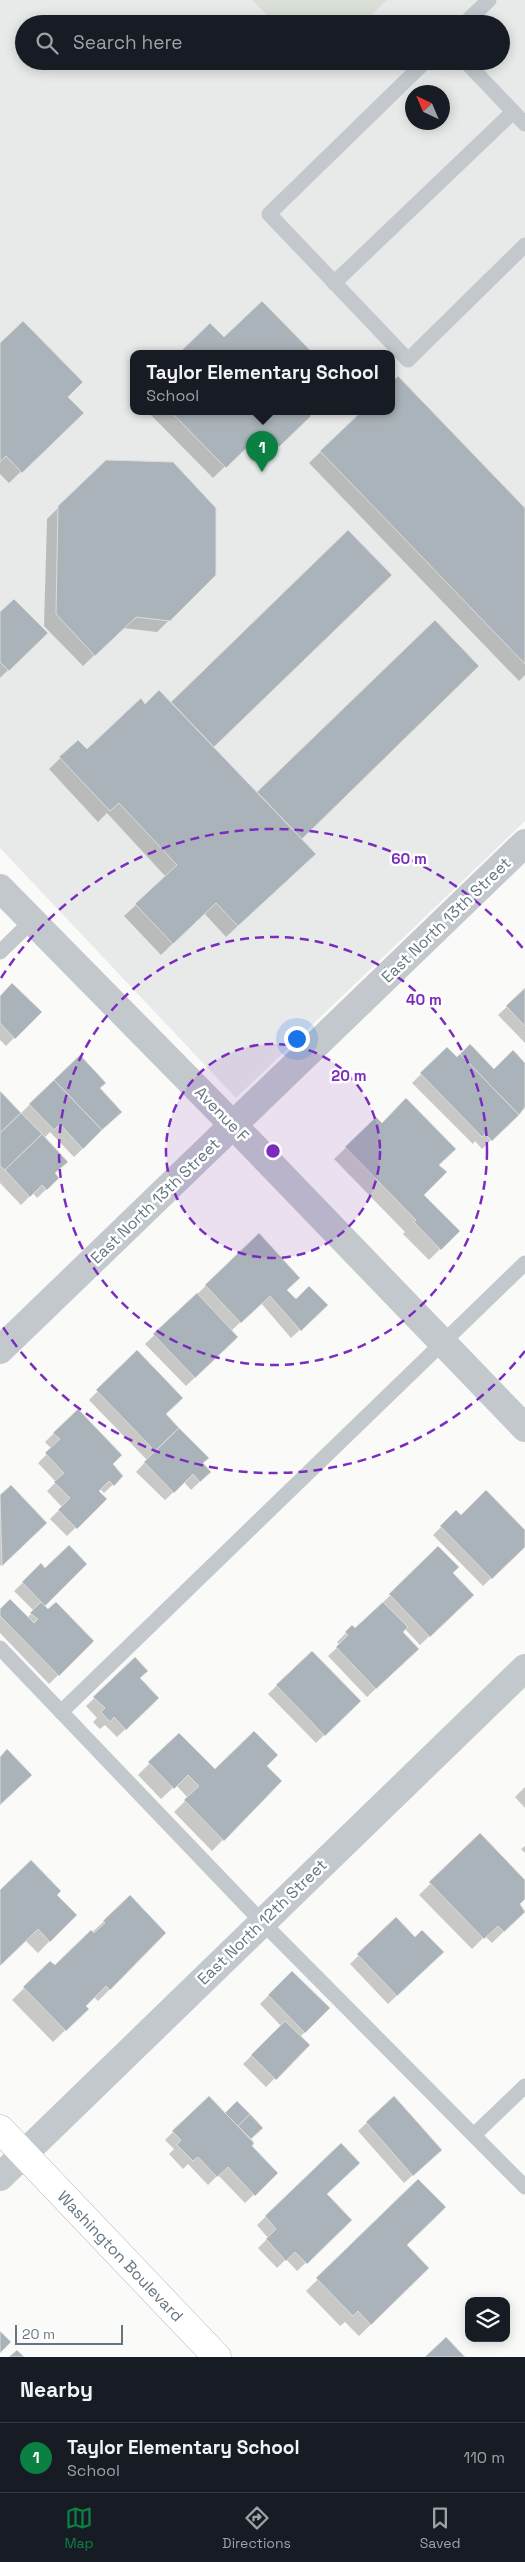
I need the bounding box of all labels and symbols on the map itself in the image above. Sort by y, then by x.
north arrow [405,85,450,130]
pin: 1 [246,431,278,472]
text: 60 m [391,849,427,868]
street label: East North 13th Street [377,853,515,987]
text: 40 m [406,990,442,1009]
your location [284,1026,310,1052]
text: 20 m [331,1066,367,1085]
street label: Avenue F [190,1082,254,1146]
street label: East North 13th Street [86,1134,224,1268]
centre of rings [264,1142,282,1160]
street label: East North 12th Street [193,1855,331,1989]
street label: Washington Boulevard [53,2186,188,2326]
scale bar [15,2322,122,2345]

